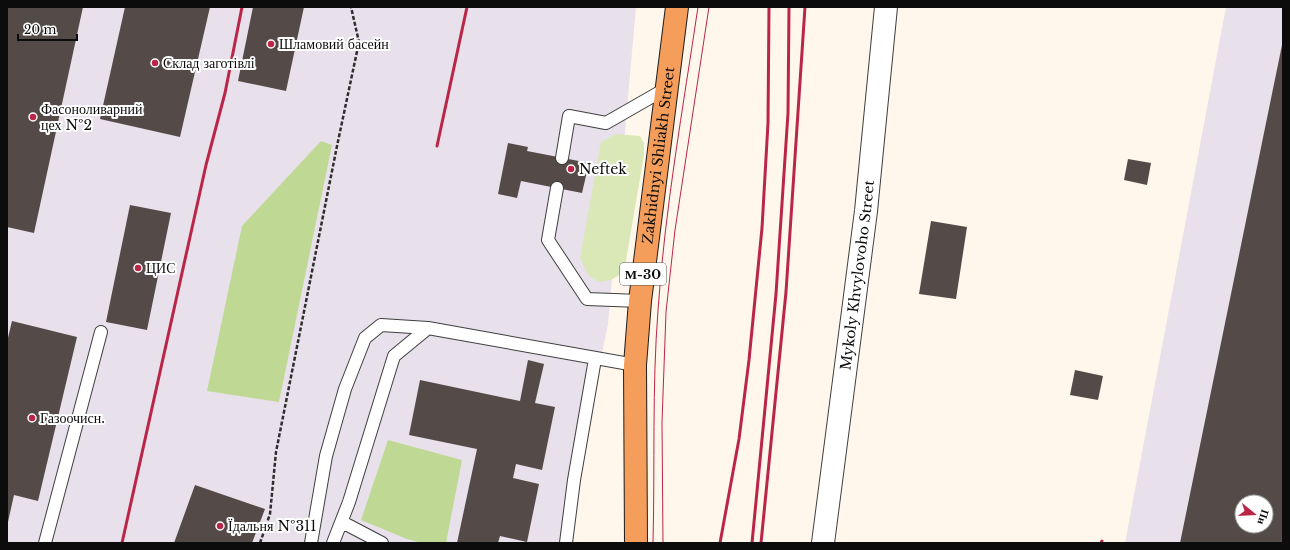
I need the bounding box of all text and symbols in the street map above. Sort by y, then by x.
scale bar [18,16,77,42]
text: 20 m [24,22,56,37]
place label: Шламовий басейн [279,35,389,53]
marker: Шламовий басейн [266,39,276,49]
place label: Склад заготівлі [163,54,255,72]
marker: Склад заготівлі [150,58,160,68]
street label: Zakhidnyi Shliakh Street [638,65,678,245]
place label: Фасоноливарний цех №2 [41,100,143,134]
marker: Фасоноливарний цех №2 [28,112,38,122]
place label: Neftek [579,160,627,178]
marker: Neftek [566,164,576,174]
street label: Mykoly Khvylovoho Street [836,179,878,371]
place label: ЦИС [146,259,176,277]
marker: ЦИС [133,263,143,273]
road number: М-30 [620,263,666,285]
place label: Газоочисн. [40,409,105,427]
marker: Газоочисн. [27,413,37,423]
north arrow [1234,494,1274,534]
text: Пн [1254,508,1272,527]
place label: Їдальня №311 [228,517,317,535]
marker: Їдальня №311 [215,521,225,531]

